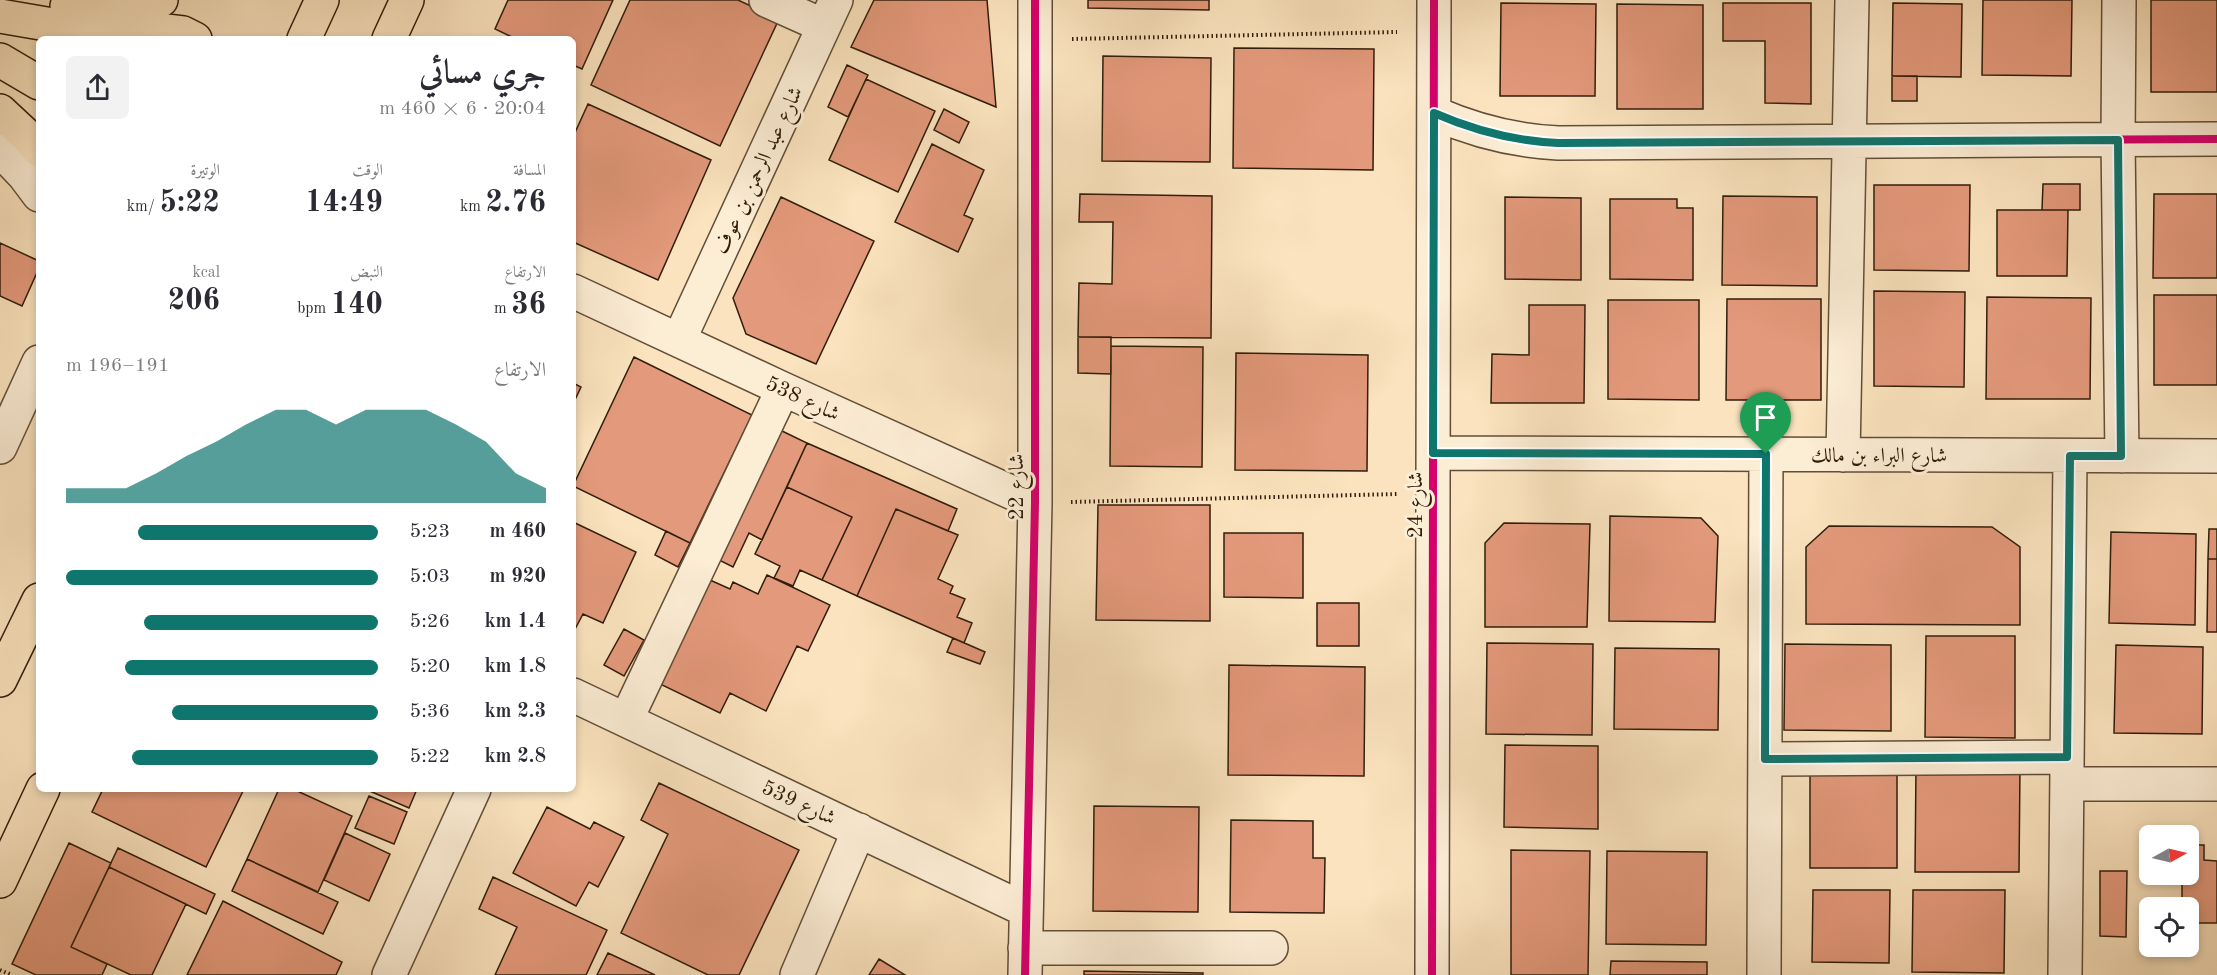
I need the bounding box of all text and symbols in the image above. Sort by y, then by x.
button: share [66,56,129,119]
text: جري مسائي [419,58,546,91]
street label: شارع عبد الرحمن بن عوف [710,83,813,260]
text: 20:04 · 6 × 460 m [379,99,546,119]
text: الوتيرة [190,163,220,179]
text: الوقت [352,163,383,179]
text: المسافة [513,163,546,179]
text: 5:22 [159,188,220,218]
text: 14:49 [305,188,383,218]
text: 2.76 [485,188,546,218]
text: /km [127,199,159,215]
text: km [460,199,485,215]
text: kcal [192,265,220,281]
text: النبض [350,265,383,281]
text: الارتفاع [504,265,546,281]
text: 206 [168,286,220,316]
text: 140 [331,290,383,320]
text: 36 [511,290,546,320]
text: bpm [297,301,331,317]
text: m [494,301,511,317]
text: 191–196 m [66,356,170,376]
text: الارتفاع [494,361,546,381]
street label: شارع 538 [760,373,843,431]
pin [1740,392,1791,454]
icon: arrive [1749,401,1782,434]
street label: شارع البراء بن مالك [1811,446,1947,473]
street label: شارع 22 [1007,454,1034,520]
street label: شارع 24 [1406,472,1433,538]
text: 5:23 [410,522,450,542]
text: 460 m [490,522,546,542]
text: 5:03 [410,567,450,587]
text: 920 m [490,567,546,587]
text: 5:26 [410,612,450,632]
text: 1.4 km [484,612,546,632]
text: 5:20 [410,657,450,677]
text: 1.8 km [484,657,546,677]
text: 5:36 [410,702,450,722]
text: 2.3 km [484,702,546,722]
text: 5:22 [410,747,450,767]
text: 2.8 km [484,747,546,767]
street label: شارع 539 [756,777,839,835]
north arrow [2139,825,2199,885]
map controls [2139,825,2199,957]
button: locate [2139,897,2199,957]

